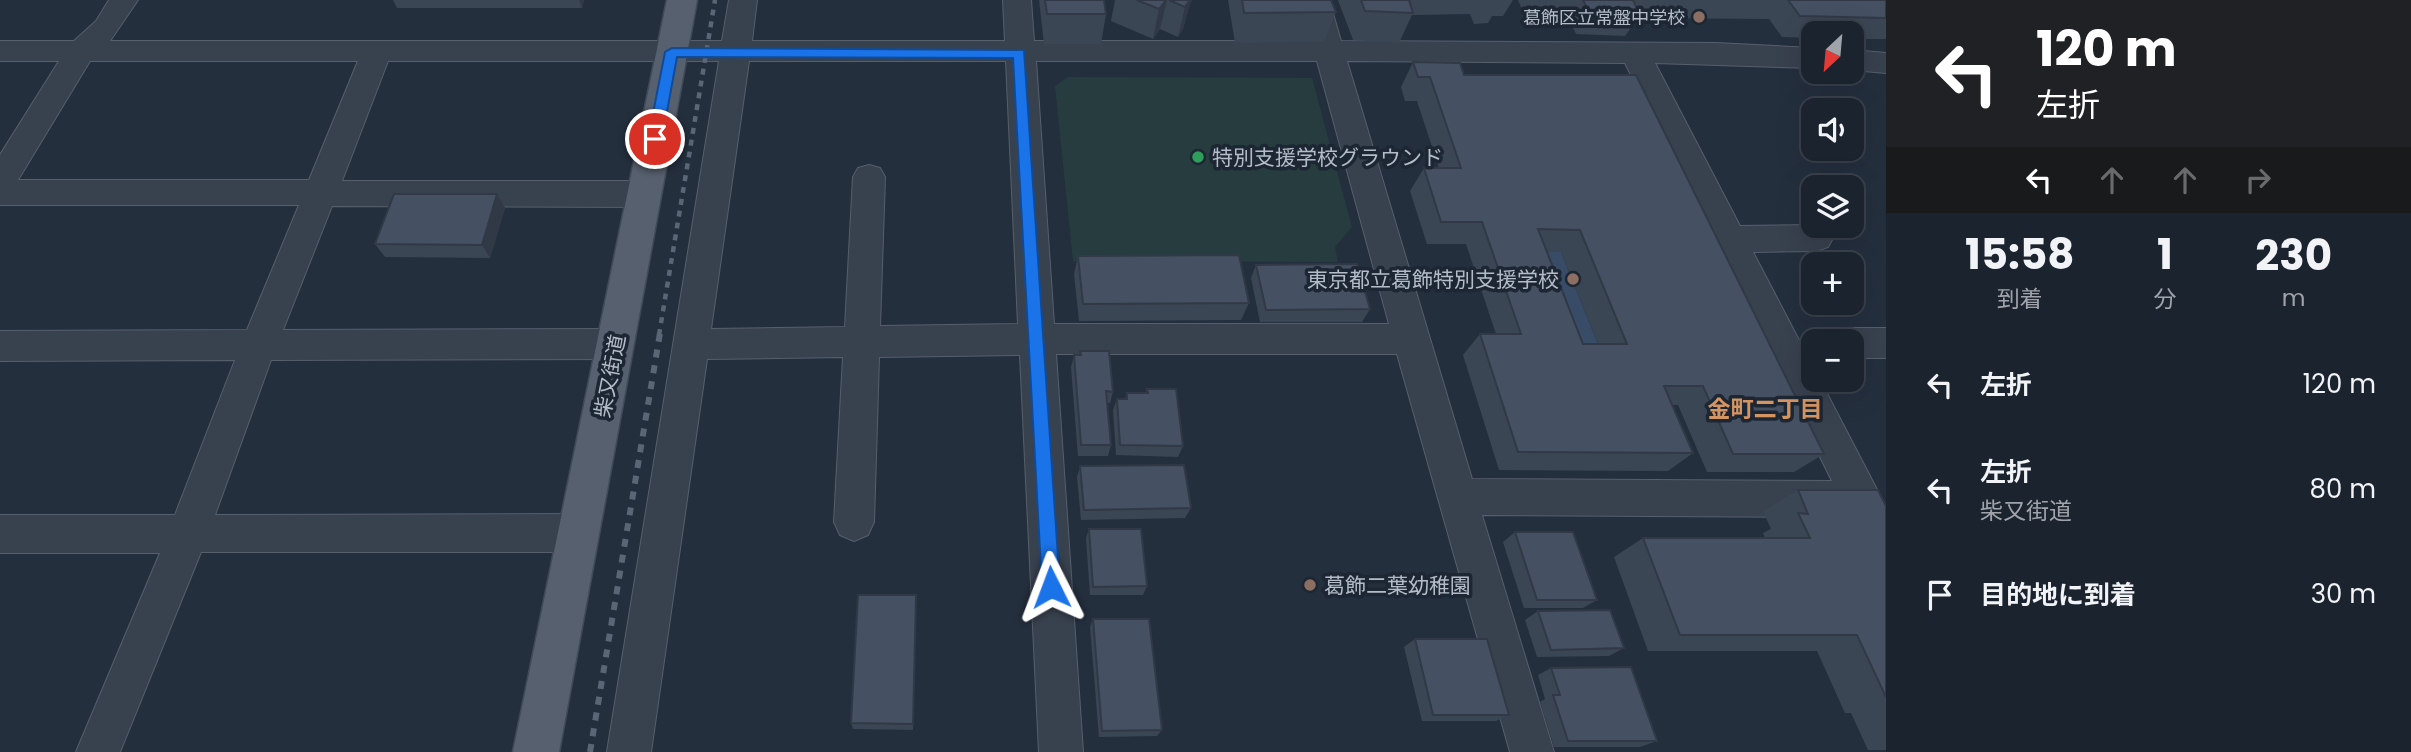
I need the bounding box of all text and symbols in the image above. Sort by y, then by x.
place label: 葛飾区立常盤中学校 [1523,5,1685,30]
marker: 葛飾区立常盤中学校 [1691,9,1707,25]
text: 120 m [2036,15,2177,83]
north arrow [1801,21,1864,84]
map controls [1801,21,1864,392]
icon: left [1921,28,2012,119]
text: 左折 [2036,82,2100,127]
button: sound [1801,98,1864,161]
pin [625,109,685,169]
icon: arrive [636,120,674,158]
place label: 特別支援学校グラウンド [1212,143,1443,172]
marker: 特別支援学校グラウンド [1190,149,1206,165]
icon: left [2020,161,2058,199]
icon: ahead [2093,161,2131,199]
icon: ahead [2166,161,2204,199]
icon: right [2239,161,2277,199]
button: layers [1801,175,1864,238]
text: 15:58 [1965,225,2074,284]
text: 1 [2157,225,2173,284]
text: 230 [2255,226,2332,285]
button: + [1801,252,1864,315]
place label: 東京都立葛飾特別支援学校 [1307,265,1559,294]
marker: 東京都立葛飾特別支援学校 [1565,271,1581,287]
text: m [2282,282,2306,314]
text: 到着 [1997,283,2043,315]
text: 分 [2153,283,2176,315]
button: − [1801,329,1864,392]
street label: 柴又街道 [588,332,632,420]
icon: left [1921,366,1959,404]
text: 120 m [2303,366,2376,402]
text: 左折 [1980,367,2032,403]
district label: 金町二丁目 [1708,393,1823,425]
text: 左折 [1980,454,2032,490]
icon: left [1921,471,1959,509]
text: 80 m [2310,471,2376,507]
text: 柴又街道 [1980,495,2072,527]
position arrow [1014,550,1088,624]
place label: 葛飾二葉幼稚園 [1324,571,1471,600]
icon: arrive [1921,576,1959,614]
text: 30 m [2311,576,2376,612]
marker: 葛飾二葉幼稚園 [1302,577,1318,593]
text: 目的地に到着 [1980,577,2136,613]

